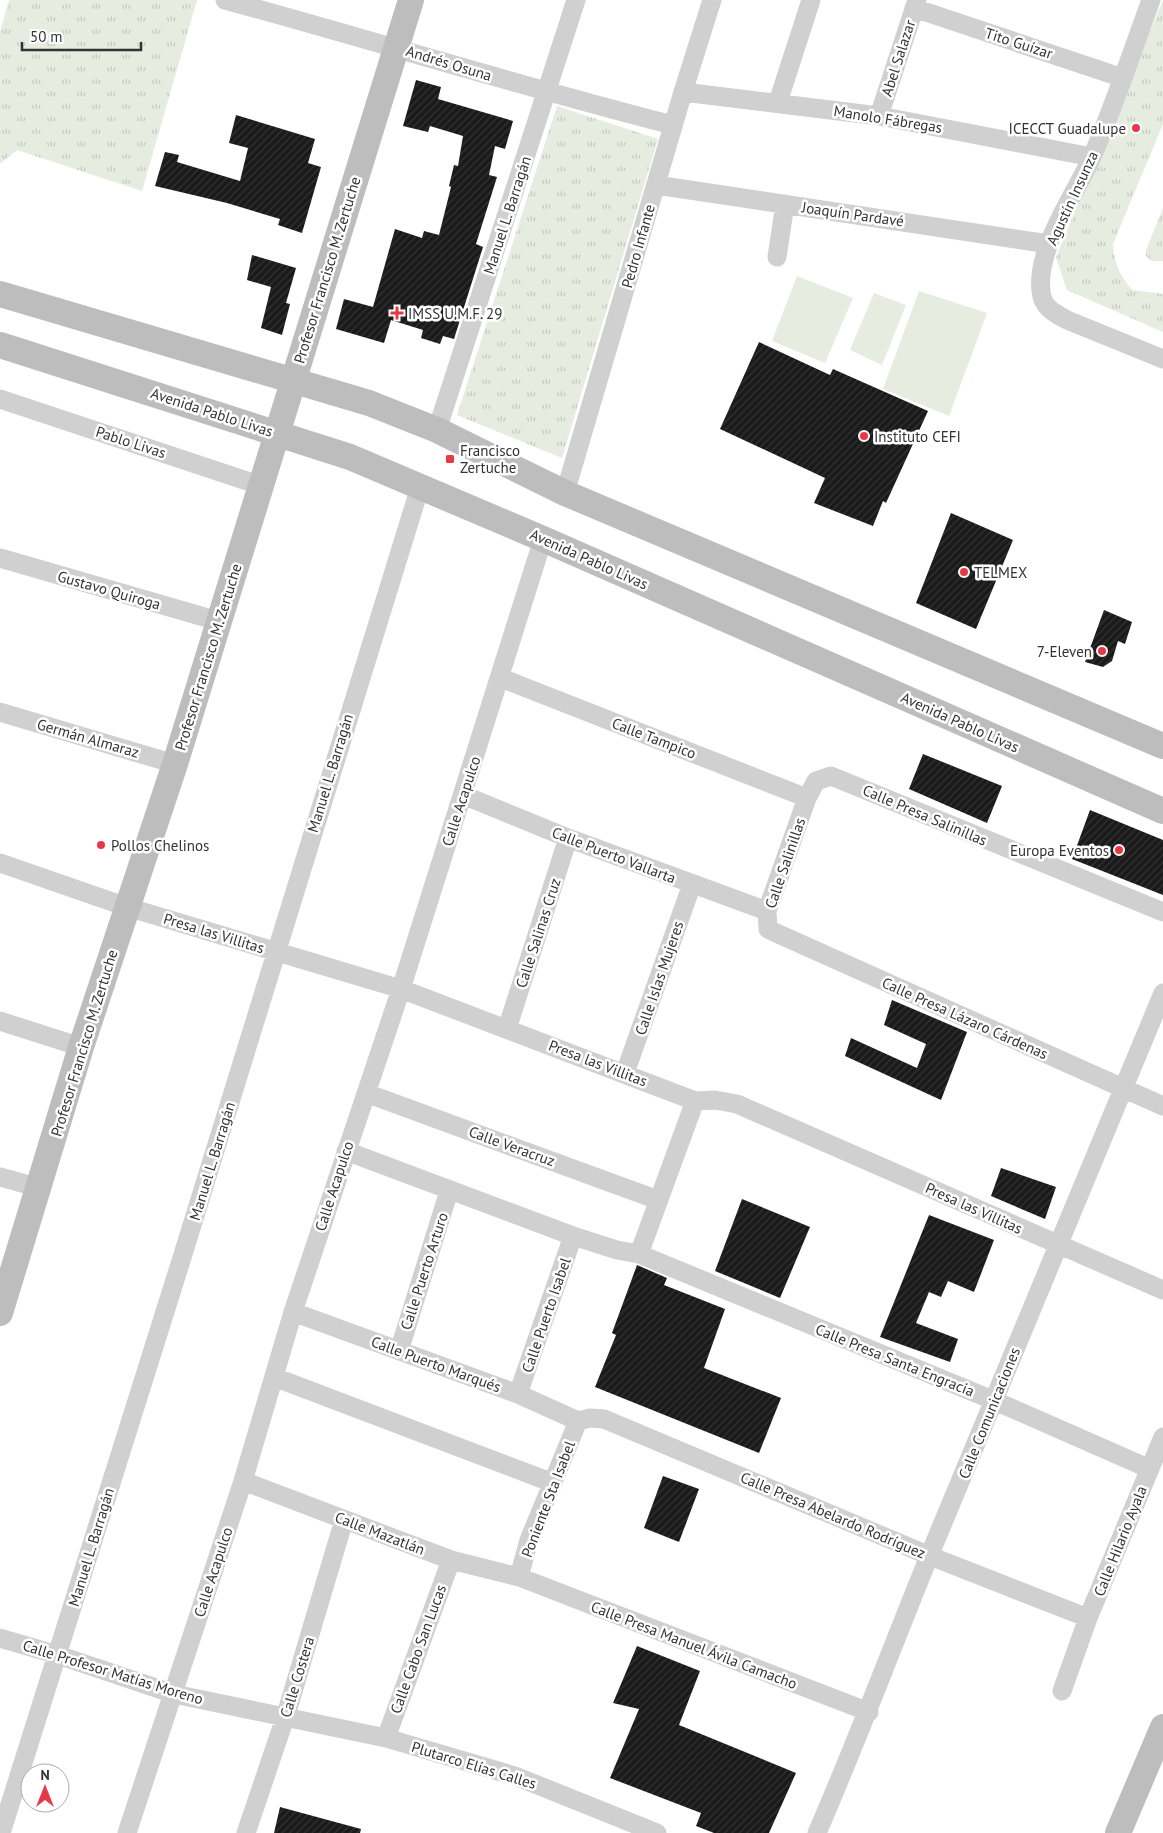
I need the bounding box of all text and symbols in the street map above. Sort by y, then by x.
street label: Abel Salazar [877,17,919,99]
scale bar [22,20,141,52]
street label: Tito Guízar [983,23,1055,63]
text: 50 m [30,27,63,46]
street label: Andrés Osuna [404,41,494,85]
street label: Manolo Fábregas [832,101,944,137]
place label: ICECCT Guadalupe [1009,119,1126,138]
marker: ICECCT Guadalupe [1130,122,1142,134]
street label: Agustín Insunza [1042,148,1102,248]
street label: Manuel L. Barragán [479,154,535,276]
street label: Profesor Francisco M. Zertuche [289,174,365,366]
street label: Joaquín Pardavé [800,197,905,231]
street label: Pedro Infante [617,202,659,290]
place label: IMSS U.M.F. 29 [408,304,502,323]
marker: IMSS U.M.F. 29 [390,306,404,320]
street label: Avenida Pablo Livas [149,383,275,441]
street label: Pablo Livas [94,422,168,462]
place label: Instituto CEFI [874,427,961,446]
marker: Instituto CEFI [858,430,870,442]
place label: Francisco Zertuche [460,441,520,477]
marker: Francisco Zertuche [444,453,456,465]
street label: Avenida Pablo Livas [527,524,651,594]
street label: Profesor Francisco M. Zertuche [170,561,246,753]
place label: TELMEX [974,563,1027,582]
street label: Gustavo Quiroga [55,566,163,614]
marker: TELMEX [958,566,970,578]
place label: 7-Eleven [1037,642,1092,661]
marker: 7-Eleven [1096,645,1108,657]
street label: Avenida Pablo Livas [898,687,1022,757]
street label: Manuel L. Barragán [303,711,357,835]
street label: Calle Tampico [609,713,699,763]
street label: Germán Almaraz [35,714,141,762]
street label: Calle Acapulco [438,754,484,848]
street label: Calle Presa Salinillas [860,780,990,850]
street label: Calle Salinillas [761,815,809,911]
street label: Calle Puerto Vallarta [549,823,679,887]
place label: Pollos Chelinos [111,836,209,855]
marker: Pollos Chelinos [95,839,107,851]
place label: Europa Eventos [1010,841,1109,860]
marker: Europa Eventos [1113,844,1125,856]
street label: Calle Salinas Cruz [511,876,565,990]
street label: Presa las Villitas [161,909,267,957]
street label: Calle Islas Mujeres [631,918,687,1038]
street label: Profesor Francisco M. Zertuche [46,947,122,1139]
street label: Calle Presa Lázaro Cárdenas [879,973,1051,1063]
street label: Presa las Villitas [546,1035,650,1091]
street label: Manuel L. Barragán [185,1099,239,1223]
street label: Calle Veracruz [466,1122,558,1170]
street label: Calle Acapulco [311,1139,357,1233]
street label: Presa las Villitas [923,1178,1025,1238]
street label: Calle Puerto Arturo [396,1210,452,1332]
street label: Calle Puerto Isabel [517,1254,575,1375]
street label: Calle Presa Santa Engracia [813,1319,977,1401]
street label: Calle Puerto Marqués [369,1332,503,1396]
street label: Calle Comunicaciones [954,1345,1024,1481]
street label: Poniente Sta Isabel [517,1438,579,1560]
street label: Calle Presa Abelardo Rodríguez [738,1467,928,1563]
street label: Calle Hilario Ayala [1089,1483,1151,1599]
street label: Manuel L. Barragán [64,1485,118,1609]
street label: Calle Mazatlán [332,1507,428,1559]
street label: Calle Acapulco [190,1525,236,1619]
street label: Calle Cabo San Lucas [386,1582,450,1716]
street label: Calle Presa Manuel Ávila Camacho [588,1597,800,1693]
street label: Calle Costera [276,1634,318,1720]
street label: Calle Profesor Matías Moreno [20,1635,206,1709]
street label: Plutarco Elías Calles [409,1737,539,1793]
north arrow [20,1763,70,1813]
text: N [40,1766,50,1784]

